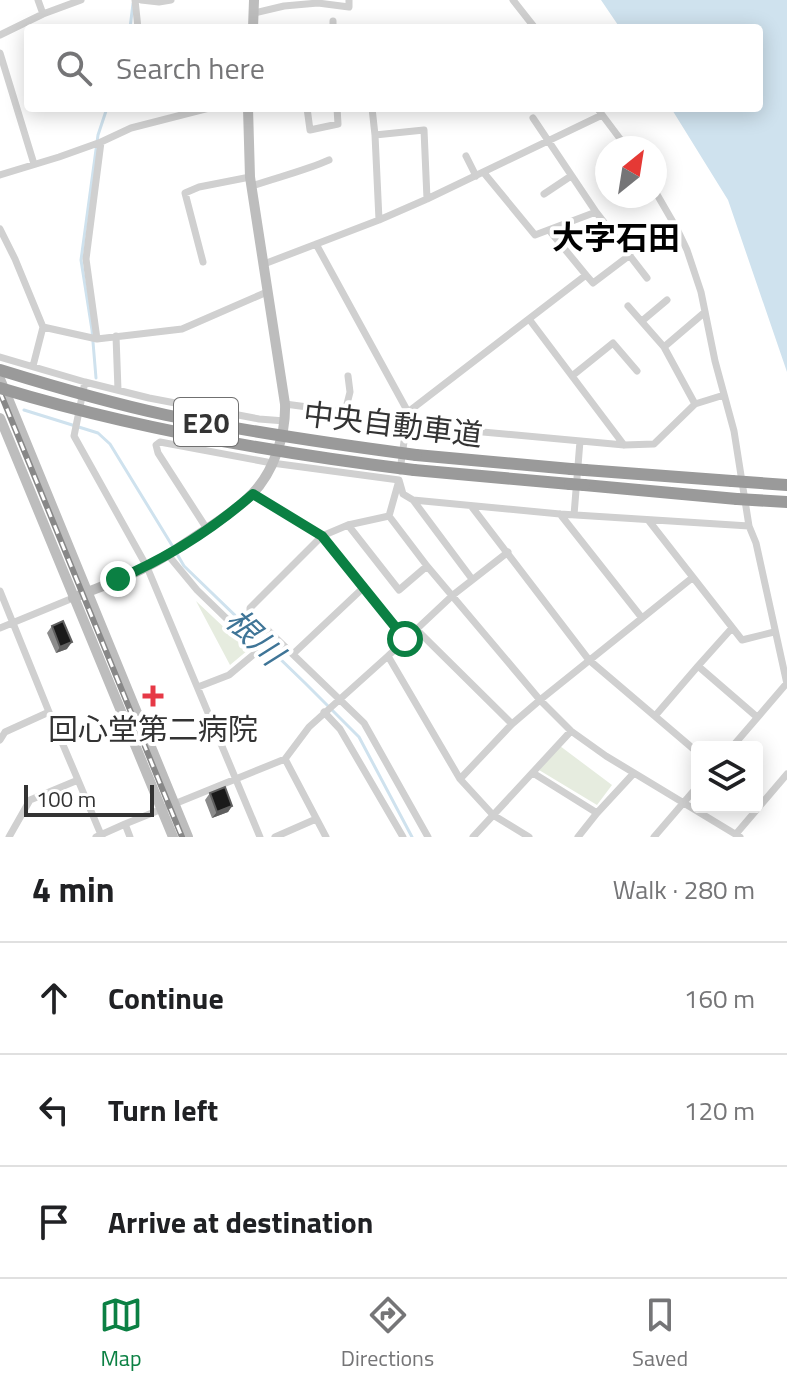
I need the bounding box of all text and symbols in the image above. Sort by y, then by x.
search box [24,24,763,112]
text: Search here [116,45,265,91]
icon: search [52,46,96,90]
north arrow [595,136,667,208]
district label: 大字石田 [552,213,680,261]
street label: 中央自動車道 [301,390,485,458]
road number: E20 [174,398,238,446]
route end [100,561,136,597]
water label: 根川 [215,597,297,678]
route start [387,621,423,657]
marker: 回心堂第二病院 [142,685,164,707]
place label: 回心堂第二病院 [48,706,258,752]
map controls [691,741,763,813]
button: layers [691,741,763,813]
scale bar [24,781,154,817]
text: 100 m [36,782,96,816]
text: 4 min [32,863,115,915]
text: Walk · 280 m [613,870,755,909]
text: Continue [108,975,224,1021]
icon: ahead [32,976,76,1020]
text: 160 m [684,979,755,1018]
text: Turn left [108,1087,218,1133]
icon: left [32,1088,76,1132]
text: 120 m [684,1091,755,1130]
text: Arrive at destination [108,1199,373,1245]
icon: arrive [32,1200,76,1244]
tab: Map [99,1293,143,1375]
tab: Directions [341,1293,434,1375]
tab: Saved [632,1293,688,1375]

